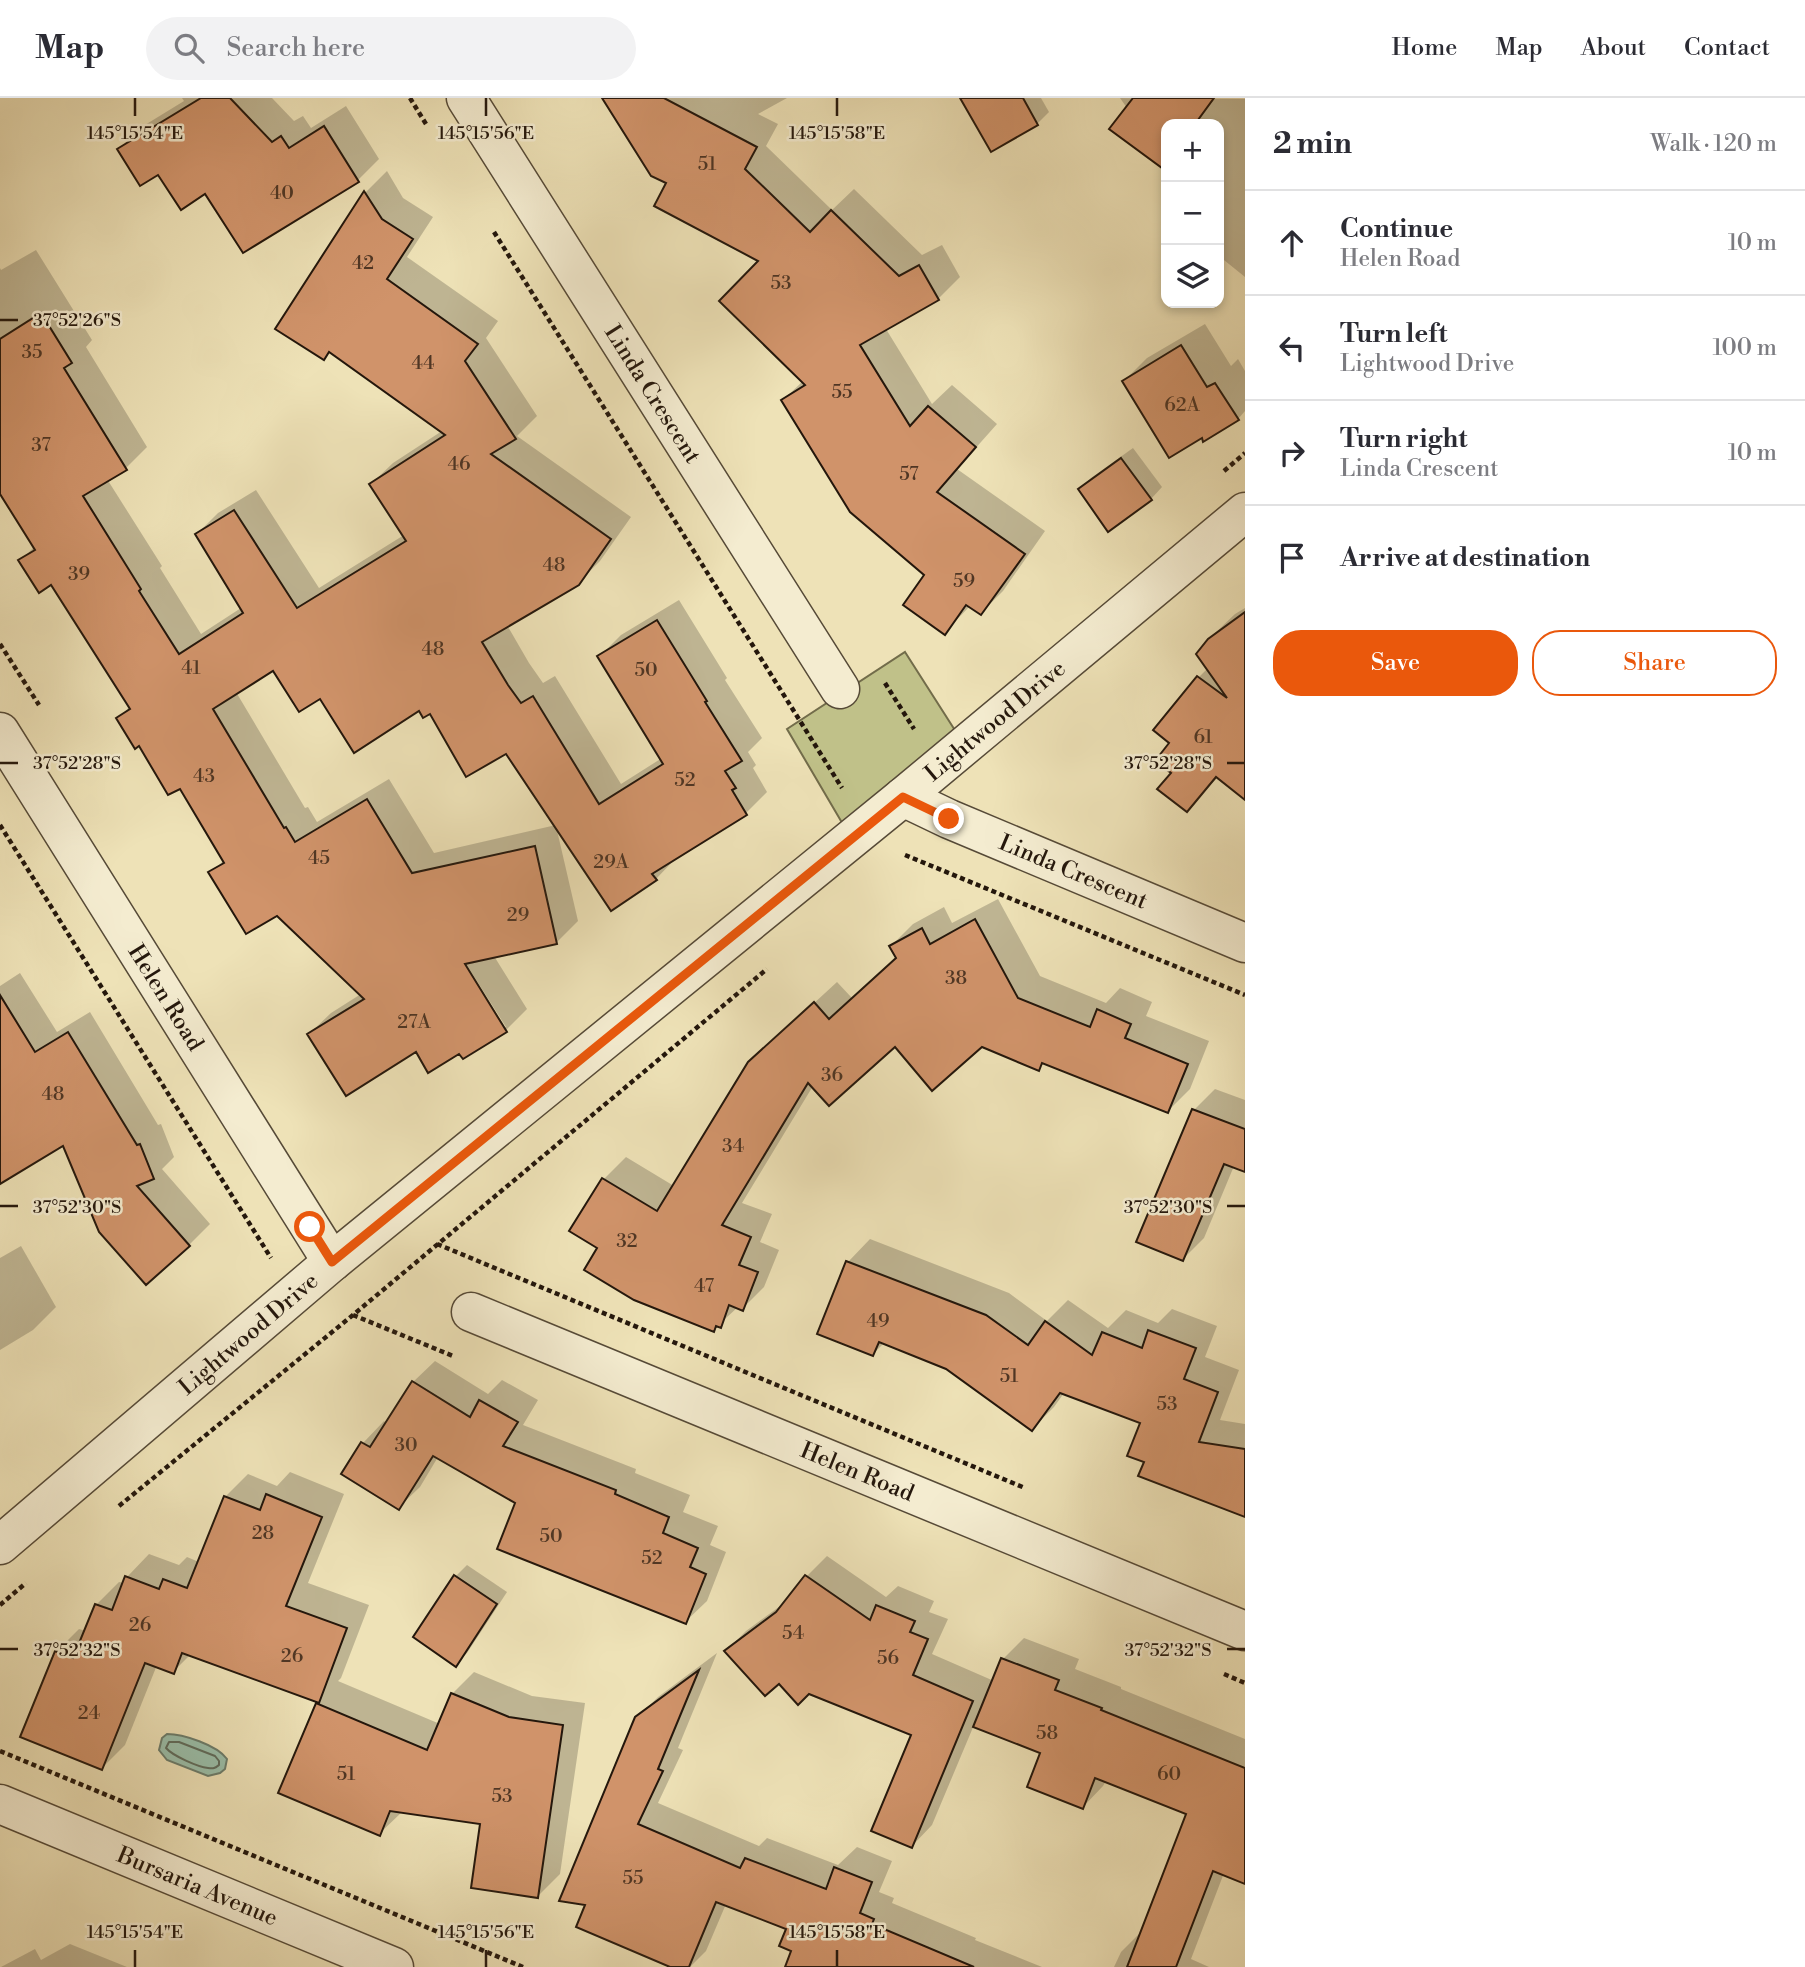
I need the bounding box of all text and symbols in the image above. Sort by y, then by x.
search box [146,17,636,80]
text: Map [35,28,104,69]
icon: search [170,29,208,67]
text: Search here [226,32,365,64]
text: Home [1392,33,1457,63]
text: Map [1495,33,1543,63]
text: About [1581,33,1646,63]
text: Contact [1684,33,1770,63]
map controls [1161,119,1224,308]
button: + [1161,119,1224,182]
text: 145°15'54"E [87,122,183,145]
text: 145°15'56"E [438,122,534,145]
text: 145°15'58"E [789,122,885,145]
text: 2 min [1273,125,1352,163]
text: Walk · 120 m [1650,130,1777,158]
house number: 51 [698,152,716,176]
house number: 40 [270,181,294,205]
button: − [1161,182,1224,245]
text: Continue [1340,213,1453,245]
icon: ahead [1273,224,1311,262]
text: 10 m [1728,229,1777,257]
button: layers [1161,245,1224,308]
text: Helen Road [1340,245,1460,273]
house number: 42 [352,251,374,275]
house number: 53 [771,271,791,295]
text: 37°52'26"S [33,309,121,332]
text: Turn left [1340,318,1448,350]
street label: Linda Crescent [598,320,707,469]
icon: left [1273,329,1311,367]
text: 100 m [1712,334,1777,362]
house number: 35 [22,340,42,364]
text: Lightwood Drive [1340,350,1514,378]
house number: 44 [412,351,435,375]
house number: 55 [832,380,852,404]
house number: 62A [1164,393,1201,417]
text: Turn right [1340,423,1468,455]
house number: 37 [31,433,51,457]
icon: right [1273,434,1311,472]
text: 10 m [1728,439,1777,467]
house number: 46 [448,452,470,476]
text: Linda Crescent [1340,455,1498,483]
house number: 57 [899,462,919,486]
icon: arrive [1273,539,1311,577]
text: Arrive at destination [1340,542,1590,574]
house number: 48 [543,553,565,577]
house number: 39 [68,562,90,586]
house number: 59 [953,569,975,593]
button: Save [1273,630,1518,696]
button: Share [1532,630,1777,696]
house number: 48 [422,637,444,661]
street label: Lightwood Drive [919,655,1071,788]
house number: 41 [181,656,201,680]
house number: 50 [634,658,658,682]
house number: 61 [1193,725,1213,749]
text: 37°52'28"S [33,752,121,775]
text: 37°52'28"S [1124,752,1212,775]
house number: 43 [193,764,215,788]
house number: 52 [674,768,696,792]
route end [933,803,964,834]
street label: Linda Crescent [995,829,1152,916]
house number: 45 [308,846,330,870]
house number: 29A [593,850,630,874]
house number: 29 [507,903,529,927]
street label: Helen Road [122,939,209,1056]
house number: 38 [945,966,967,990]
house number: 27A [397,1010,432,1034]
house number: 36 [821,1063,843,1087]
house number: 48 [42,1082,64,1106]
house number: 34 [722,1134,744,1158]
text: 37°52'30"S [33,1196,121,1219]
text: 37°52'30"S [1124,1196,1212,1219]
route start [294,1211,325,1242]
house number: 32 [616,1229,638,1253]
street label: Lightwood Drive [173,1267,324,1402]
house number: 47 [694,1274,714,1298]
house number: 49 [867,1309,889,1333]
house number: 51 [1000,1364,1018,1388]
house number: 53 [1157,1392,1177,1416]
house number: 30 [394,1433,418,1457]
street label: Helen Road [796,1436,918,1508]
house number: 28 [252,1521,274,1545]
house number: 50 [539,1524,563,1548]
house number: 52 [641,1546,663,1570]
house number: 26 [129,1613,151,1637]
house number: 54 [782,1621,804,1645]
text: 37°52'32"S [33,1639,121,1662]
text: 37°52'32"S [1124,1639,1212,1662]
house number: 26 [281,1644,303,1668]
house number: 56 [877,1646,899,1670]
house number: 24 [78,1701,100,1725]
house number: 58 [1036,1721,1058,1745]
house number: 51 [337,1762,355,1786]
house number: 60 [1157,1762,1181,1786]
house number: 53 [492,1784,512,1808]
street label: Bursaria Avenue [112,1841,282,1932]
house number: 55 [623,1866,643,1890]
text: 145°15'54"E [87,1921,183,1944]
text: 145°15'56"E [438,1921,534,1944]
text: 145°15'58"E [789,1921,885,1944]

